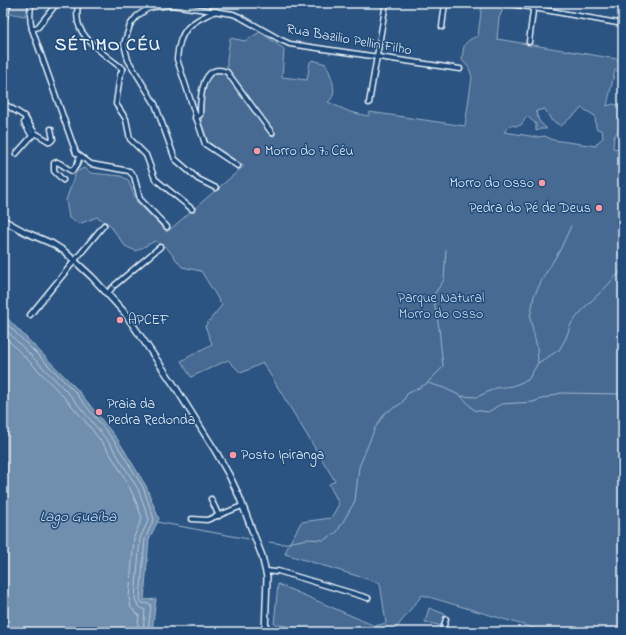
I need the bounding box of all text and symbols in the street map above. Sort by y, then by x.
street label: Rua Bazilio Pellin Filho [285,19,413,61]
district label: SÉTIMO CÉU [55,33,161,59]
place label: Morro do 7º Céu [265,141,354,162]
marker: Morro do 7º Céu [252,146,262,156]
place label: Morro do Osso [449,173,534,194]
marker: Morro do Osso [537,178,547,188]
place label: Pedra do Pé de Deus [469,198,591,219]
marker: Pedra do Pé de Deus [594,203,604,213]
park label: Parque Natural Morro do Osso [398,288,484,325]
place label: APCEF [128,310,169,331]
marker: APCEF [115,315,125,325]
place label: Praia da Pedra Redonda [107,394,195,431]
marker: Praia da Pedra Redonda [94,407,104,417]
place label: Posto Ipiranga [241,445,324,467]
marker: Posto Ipiranga [228,450,238,460]
water label: Lago Guaíba [40,506,117,529]

